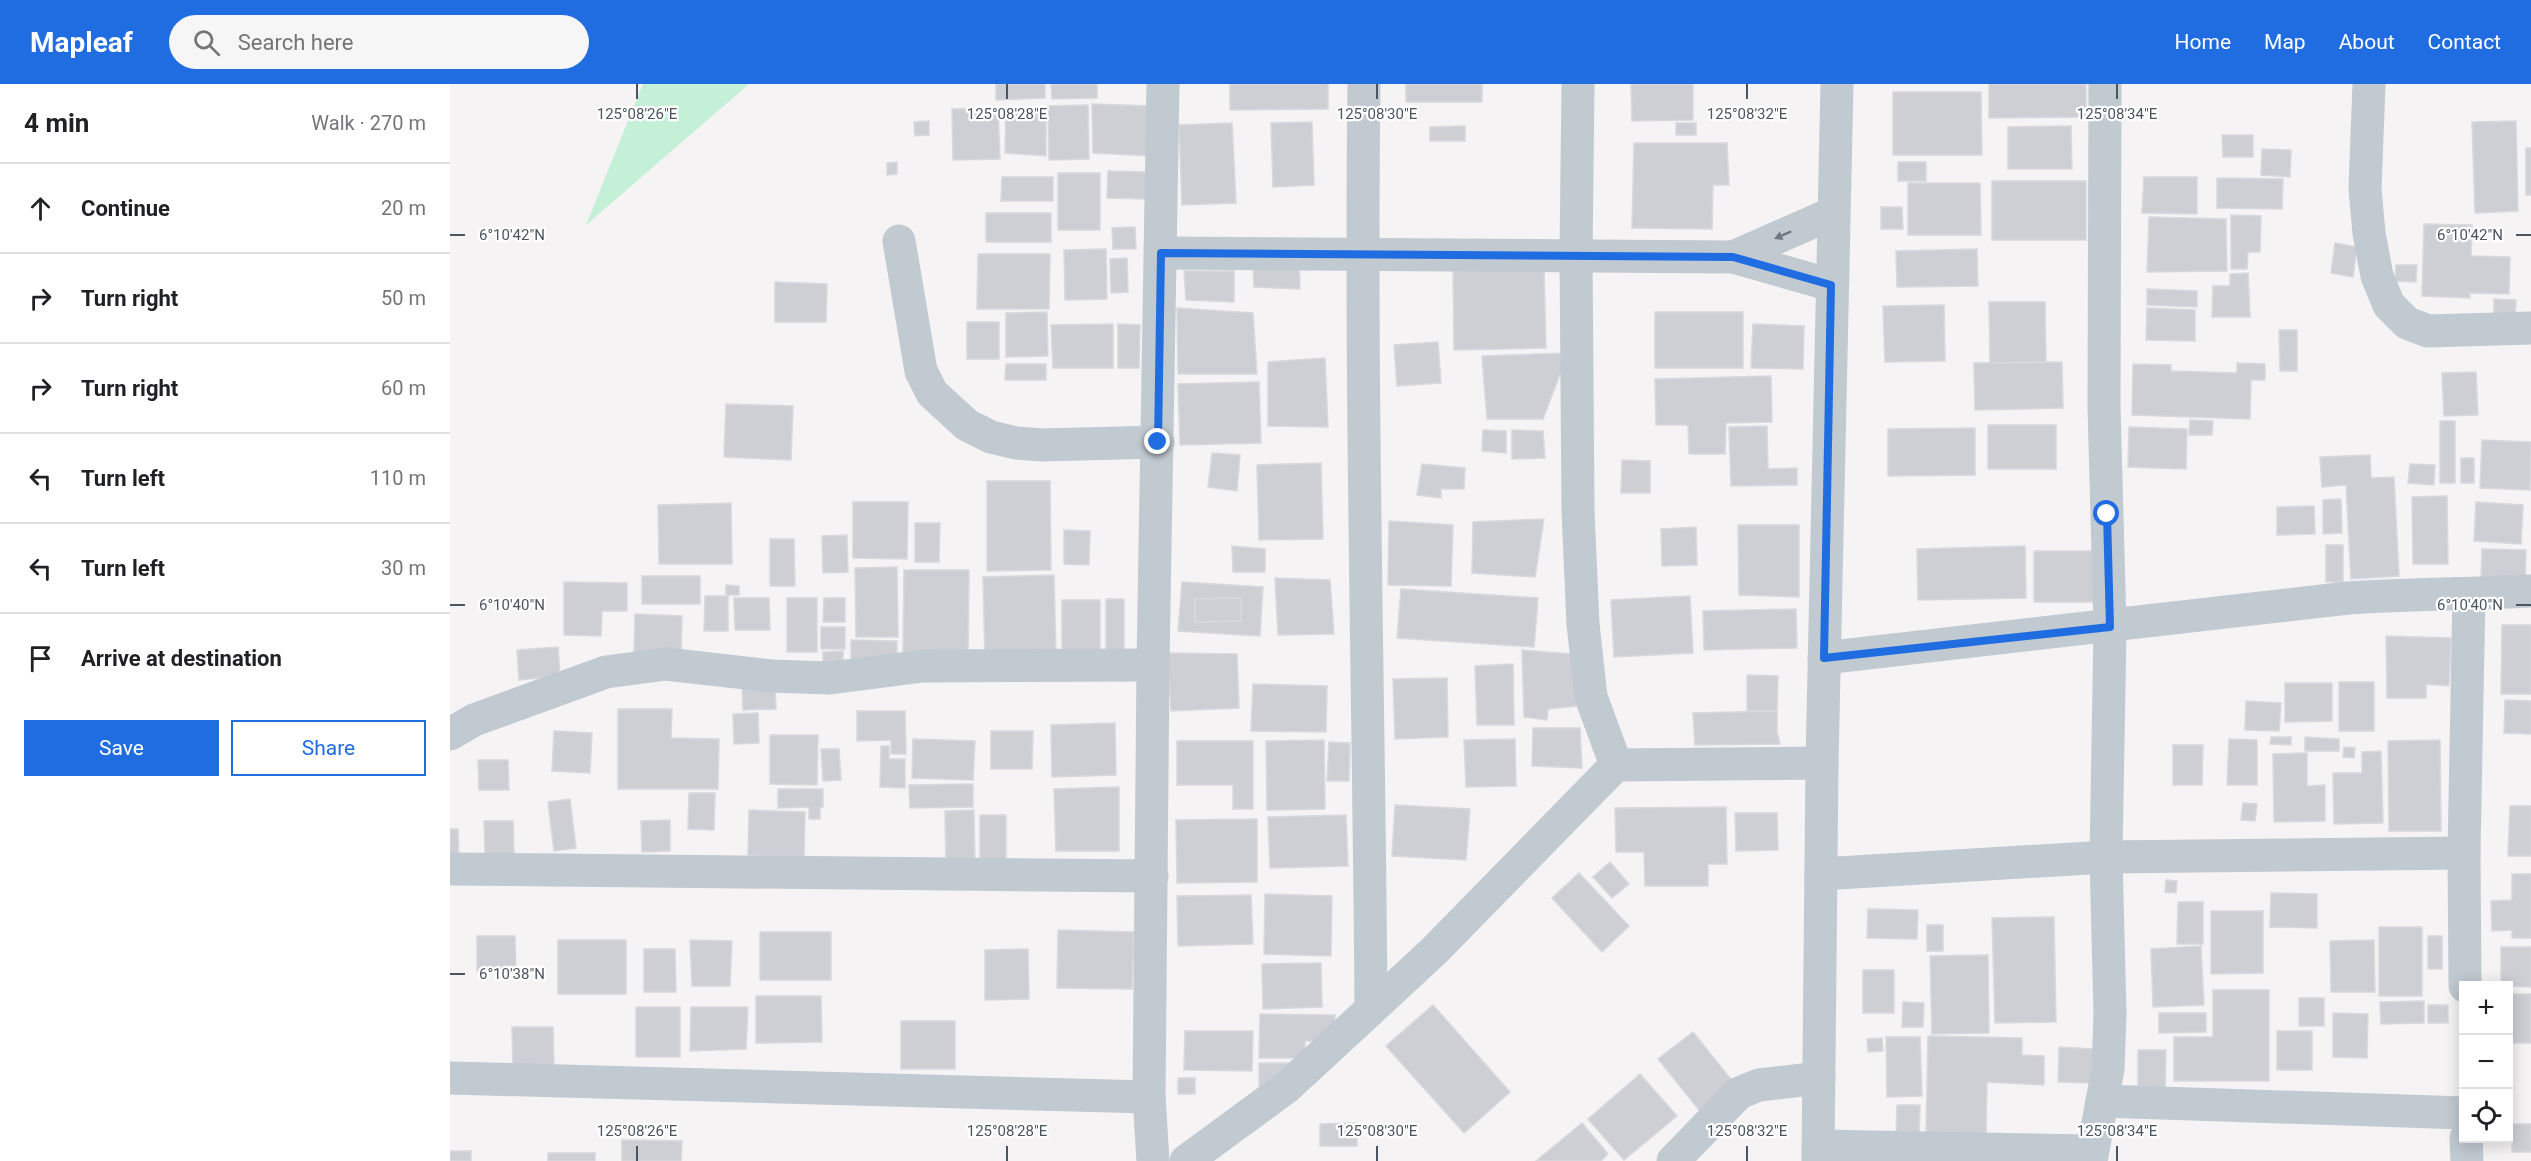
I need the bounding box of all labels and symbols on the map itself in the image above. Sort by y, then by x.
text: 125°08'26"E [597,105,678,123]
text: 125°08'28"E [967,105,1048,123]
text: 125°08'30"E [1337,105,1418,123]
text: 125°08'32"E [1707,105,1788,123]
text: 125°08'34"E [2077,105,2158,123]
text: 6°10'42"N [479,226,545,244]
text: 6°10'42"N [2437,226,2503,244]
one-way arrow [1773,230,1791,240]
route end [1144,428,1170,454]
route start [2093,500,2119,526]
text: 6°10'40"N [479,596,545,614]
text: 6°10'40"N [2437,596,2503,614]
text: 6°10'38"N [479,965,545,983]
text: 125°08'26"E [597,1122,678,1140]
text: 125°08'28"E [967,1122,1048,1140]
text: 125°08'30"E [1337,1122,1418,1140]
text: 125°08'32"E [1707,1122,1788,1140]
text: 125°08'34"E [2077,1122,2158,1140]

